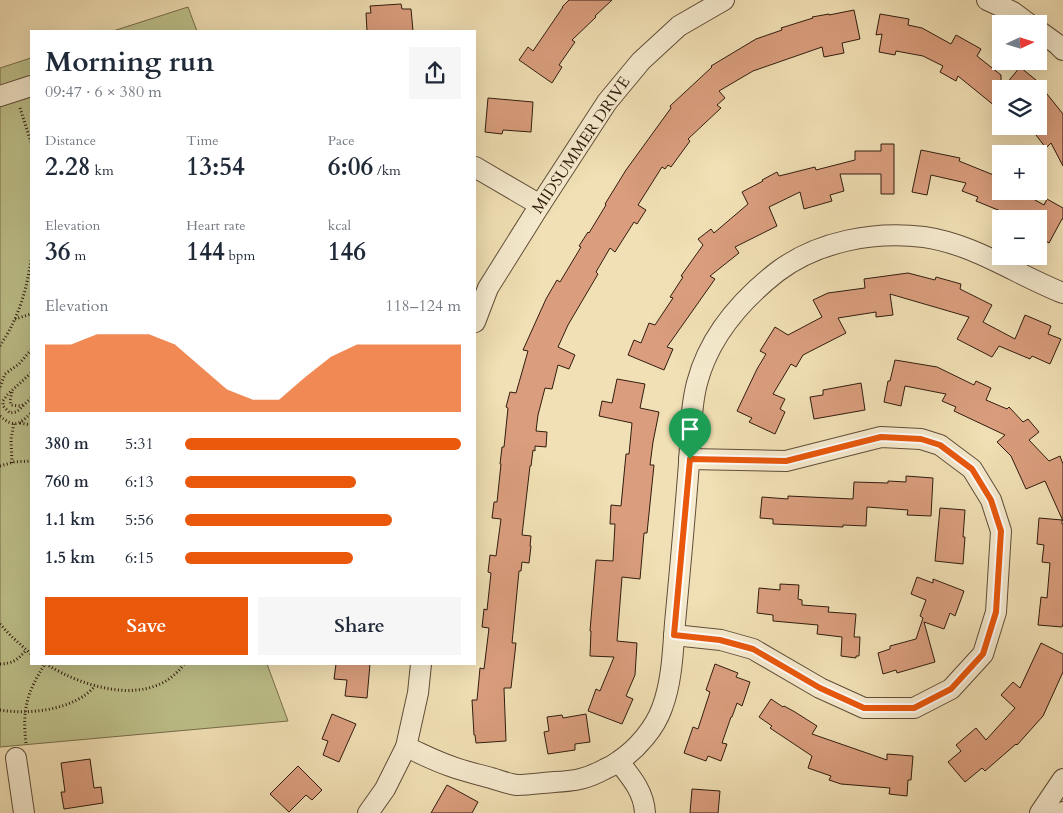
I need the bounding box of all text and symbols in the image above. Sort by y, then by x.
north arrow [992,15,1048,70]
map controls [992,15,1047,265]
text: Morning run [45,43,214,81]
button: share [409,47,461,99]
street label: MIDSUMMER DRIVE [527,72,635,218]
button: layers [992,80,1047,135]
text: 09:47 · 6 × 380 m [45,81,162,103]
text: Distance [45,131,96,150]
text: Time [186,131,219,150]
text: Pace [328,131,355,150]
button: + [992,145,1047,200]
text: 2.28 [45,150,91,184]
text: 13:54 [186,150,245,184]
text: 6:06 [328,150,373,184]
text: km [91,161,114,180]
text: /km [373,161,401,180]
button: − [992,210,1047,265]
text: Elevation [45,216,101,235]
text: Heart rate [186,216,246,235]
text: kcal [328,216,351,235]
text: 36 [45,235,71,269]
text: 144 [186,235,225,269]
text: 146 [328,235,366,269]
text: m [71,246,86,265]
text: bpm [225,246,255,265]
text: Elevation [45,295,109,317]
text: 118–124 m [385,295,461,317]
pin [669,408,711,459]
icon: arrive [676,415,704,443]
text: 380 m [45,433,89,455]
text: 5:31 [125,433,154,455]
text: 760 m [45,471,89,493]
text: 6:13 [125,471,154,493]
text: 1.1 km [45,509,95,531]
text: 5:56 [125,509,154,531]
text: 1.5 km [45,547,95,569]
text: 6:15 [125,547,154,569]
button: Save [45,597,248,655]
button: Share [258,597,461,655]

